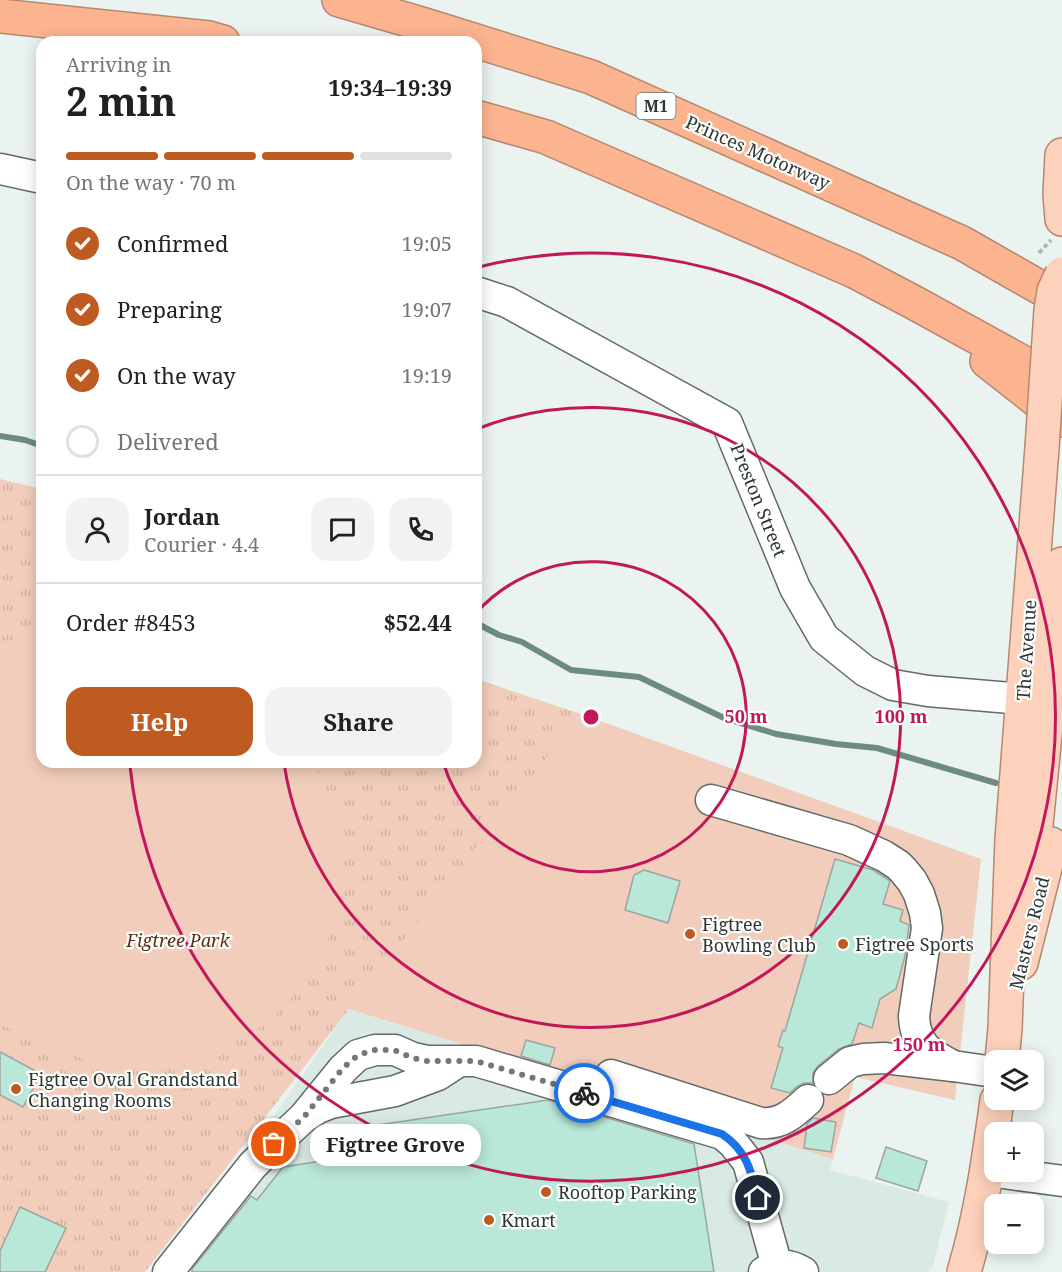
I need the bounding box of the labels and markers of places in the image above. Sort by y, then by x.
centre of rings [581,707,601,727]
place label: Figtree Bowling Club [702,912,816,957]
marker: Figtree Bowling Club [683,927,697,941]
place label: Figtree Sports [855,932,974,956]
marker: Figtree Sports [836,937,850,951]
place label: Figtree Oval Grandstand Changing Rooms [28,1067,238,1112]
marker: Figtree Oval Grandstand Changing Rooms [9,1082,23,1096]
pin [248,1118,299,1169]
callout: Figtree Grove [310,1123,481,1165]
pin [732,1172,783,1223]
place label: Rooftop Parking [558,1180,697,1204]
marker: Rooftop Parking [539,1185,553,1199]
place label: Kmart [501,1208,556,1232]
marker: Kmart [482,1213,496,1227]

